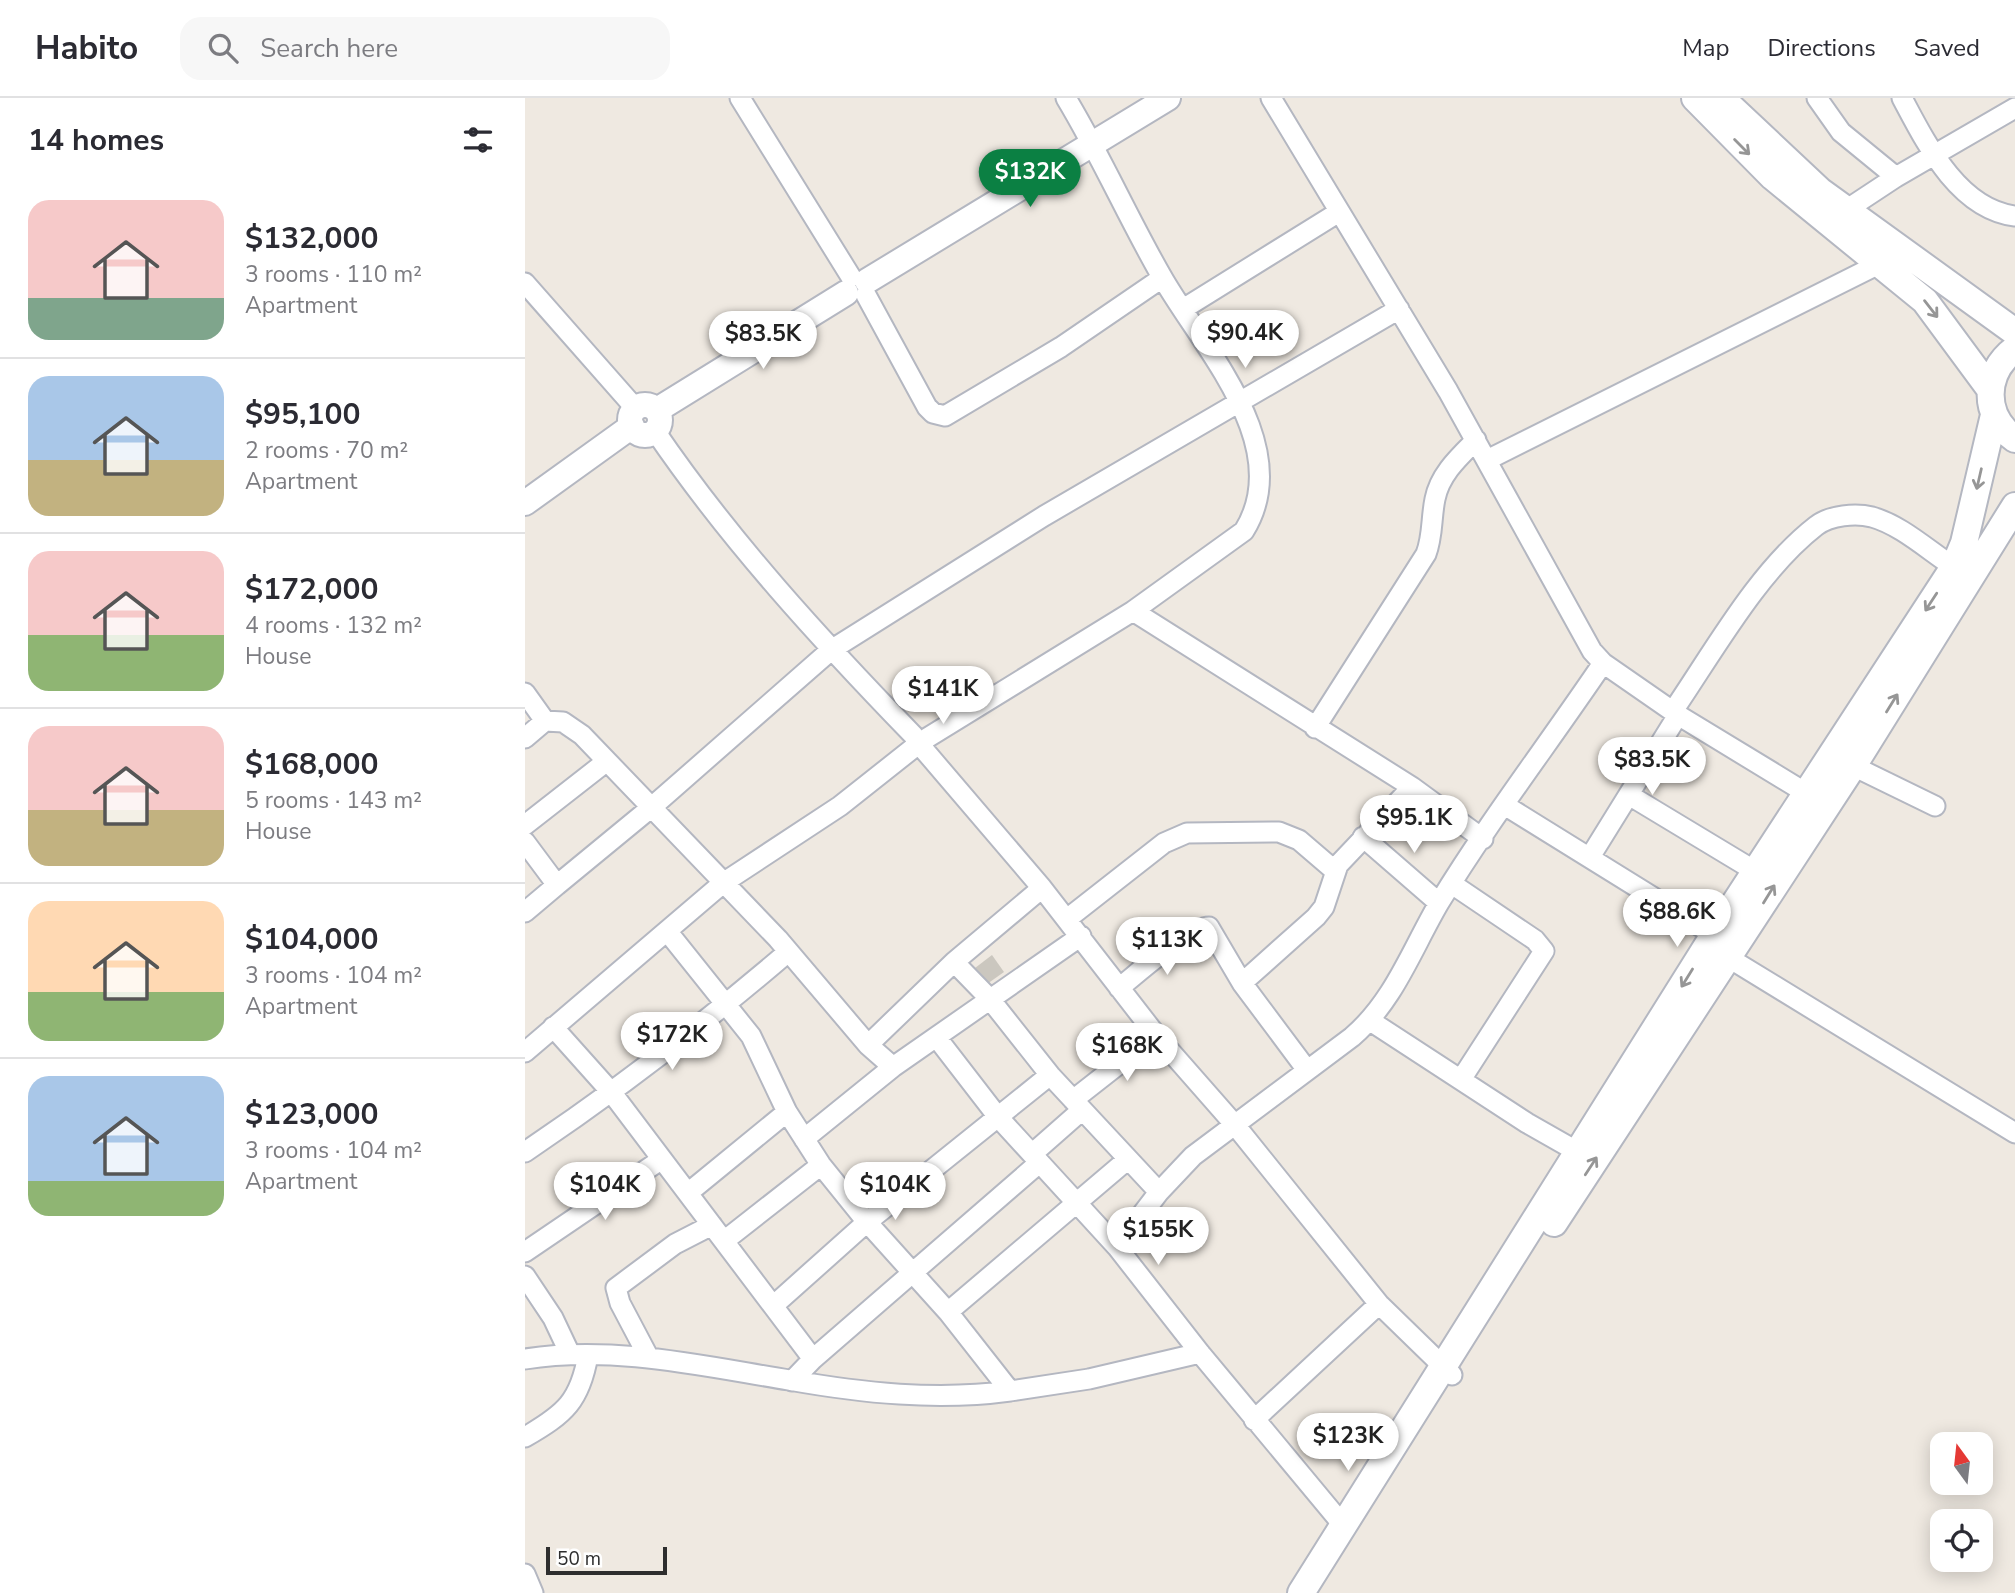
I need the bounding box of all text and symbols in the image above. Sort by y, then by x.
search box [180,17,670,80]
text: Habito [35,26,138,71]
icon: search [204,29,242,67]
text: Search here [260,31,398,66]
text: Map [1682,32,1729,64]
text: Directions [1767,32,1876,64]
text: Saved [1914,32,1980,64]
text: 14 homes [28,120,164,161]
icon: filters [459,121,497,159]
one-way arrow [1734,138,1751,155]
pin: $132K [981,150,1079,209]
text: $132K [995,156,1065,187]
text: $132,000 [245,218,378,259]
icon: home [84,228,168,312]
text: 3 rooms · 110 m² [245,259,422,290]
text: Apartment [245,290,357,321]
one-way arrow [1923,300,1939,318]
pin: $90.4K [1188,310,1302,370]
pin: $83.5K [706,312,820,371]
text: $90.4K [1207,317,1283,348]
text: $83.5K [725,318,801,349]
text: $95,100 [245,394,360,435]
icon: home [84,404,168,488]
text: 2 rooms · 70 m² [245,435,408,466]
text: Apartment [245,466,357,497]
one-way arrow [1971,467,1985,490]
text: $172,000 [245,569,378,610]
icon: home [84,579,168,663]
one-way arrow [1924,592,1938,612]
text: 4 rooms · 132 m² [245,610,422,641]
text: House [245,641,312,672]
pin: $141K [894,666,992,726]
text: $141K [908,673,978,704]
one-way arrow [1886,693,1900,713]
pin: $83.5K [1595,738,1709,797]
text: $168,000 [245,744,378,785]
text: $83.5K [1614,744,1690,775]
icon: home [84,754,168,838]
text: 5 rooms · 143 m² [245,785,422,816]
pin: $95.1K [1357,796,1471,855]
text: $95.1K [1376,802,1452,833]
text: House [245,816,312,847]
one-way arrow [1762,885,1777,904]
pin: $88.6K [1620,890,1734,949]
text: $88.6K [1639,896,1715,927]
pin: $113K [1118,918,1216,977]
text: $104,000 [245,919,378,960]
text: $113K [1132,924,1202,955]
icon: home [84,929,168,1013]
text: 3 rooms · 104 m² [245,960,422,991]
one-way arrow [1680,967,1694,987]
text: Apartment [245,991,357,1022]
pin: $172K [623,1012,721,1072]
text: $172K [637,1019,707,1050]
pin: $168K [1078,1024,1176,1083]
text: $168K [1092,1030,1162,1061]
text: $123,000 [245,1094,378,1135]
icon: home [84,1104,168,1188]
text: 3 rooms · 104 m² [245,1135,422,1166]
one-way arrow [1584,1157,1598,1176]
pin: $104K [556,1162,654,1222]
pin: $104K [846,1162,944,1222]
text: Apartment [245,1166,357,1197]
text: $104K [570,1169,640,1200]
text: $104K [860,1169,930,1200]
pin: $155K [1109,1208,1207,1267]
text: $155K [1123,1214,1193,1245]
pin: $123K [1299,1414,1397,1473]
text: $123K [1313,1420,1383,1451]
north arrow [1930,1432,1993,1494]
map controls [1930,1432,1993,1572]
button: locate [1930,1509,1993,1572]
scale bar [546,1544,667,1576]
text: 50 m [557,1546,601,1572]

